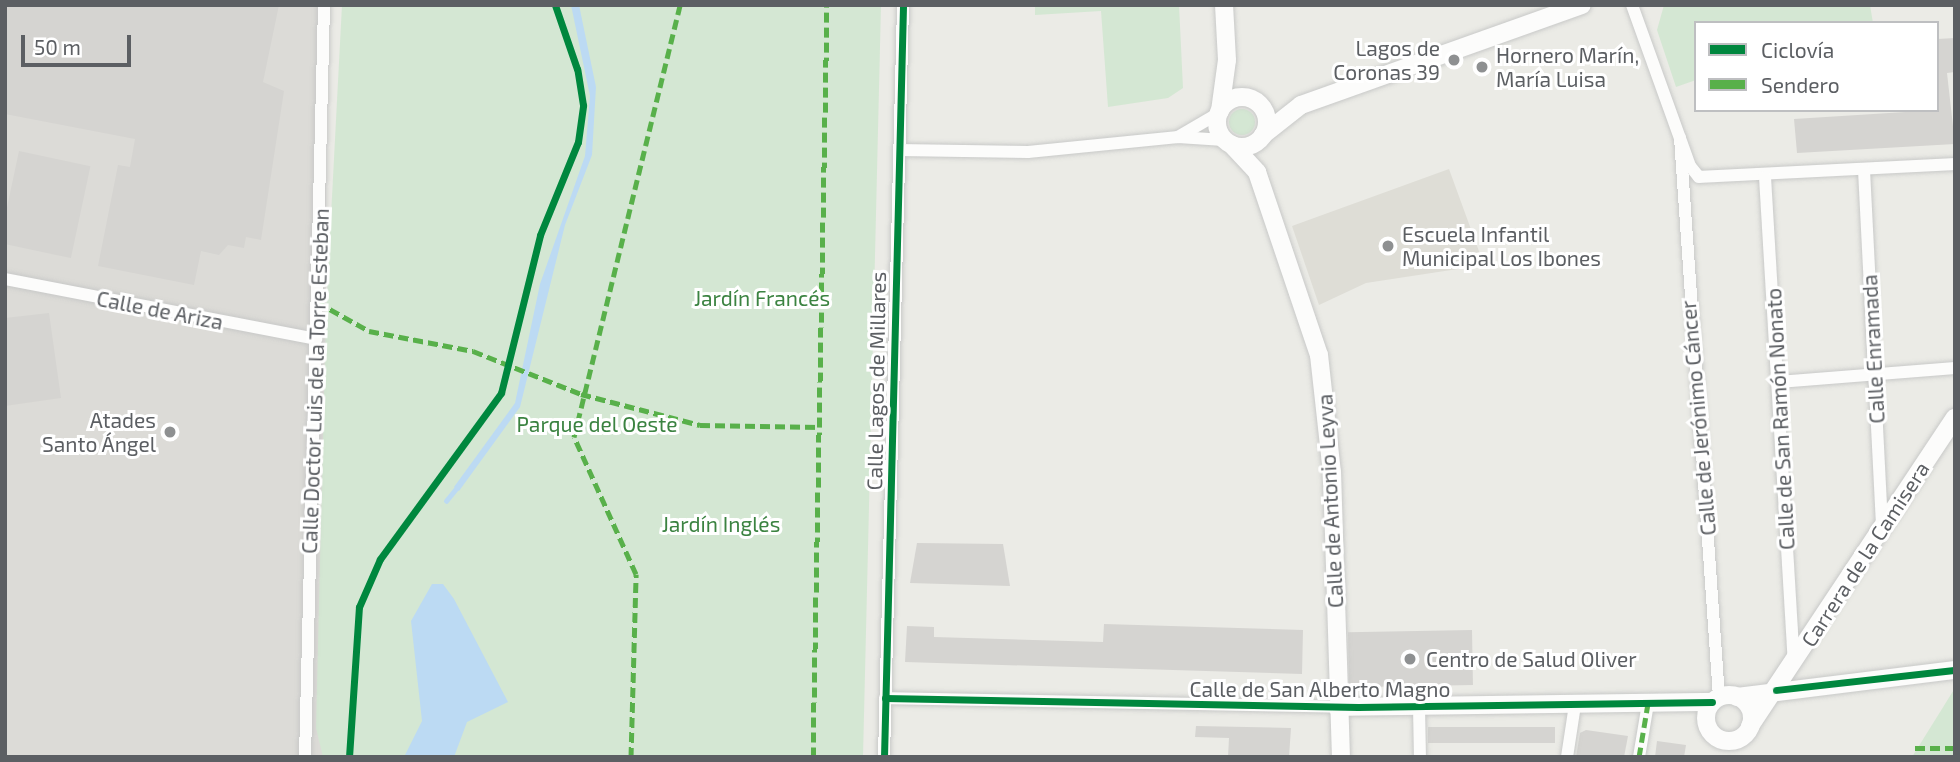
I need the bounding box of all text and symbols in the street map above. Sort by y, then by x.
scale bar [24,21,135,65]
legend [1694,21,1939,112]
text: 50 m [34,34,81,59]
place label: Lagos de Coronas 39 [1333,35,1440,85]
text: Ciclovía [1761,37,1834,62]
place label: Hornero Marín, María Luisa [1496,42,1639,92]
marker: Lagos de Coronas 39 [1446,52,1462,68]
marker: Hornero Marín, María Luisa [1474,59,1490,75]
text: Sendero [1761,72,1840,97]
street label: Calle Doctor Luis de la Torre Esteban [296,207,334,555]
place label: Escuela Infantil Municipal Los Ibones [1402,221,1601,271]
marker: Escuela Infantil Municipal Los Ibones [1380,238,1396,254]
street label: Calle Lagos de Millares [861,271,891,491]
street label: Calle Enramada [1857,274,1889,424]
street label: Calle de Ariza [94,285,226,335]
park label: Jardín Francés [694,285,830,311]
street label: Calle de San Ramón Nonato [1761,287,1799,551]
street label: Calle de Jerónimo Cáncer [1675,299,1721,537]
street label: Calle de Antonio Leyva [1312,393,1348,609]
place label: Atades Santo Ángel [41,407,156,457]
park label: Parque del Oeste [516,411,678,437]
marker: Atades Santo Ángel [162,424,178,440]
street label: Carrera de la Camisera [1796,457,1934,651]
park label: Jardín Inglés [662,511,780,537]
place label: Centro de Salud Oliver [1426,646,1637,672]
marker: Centro de Salud Oliver [1400,649,1420,669]
street label: Calle de San Alberto Magno [1189,676,1451,702]

